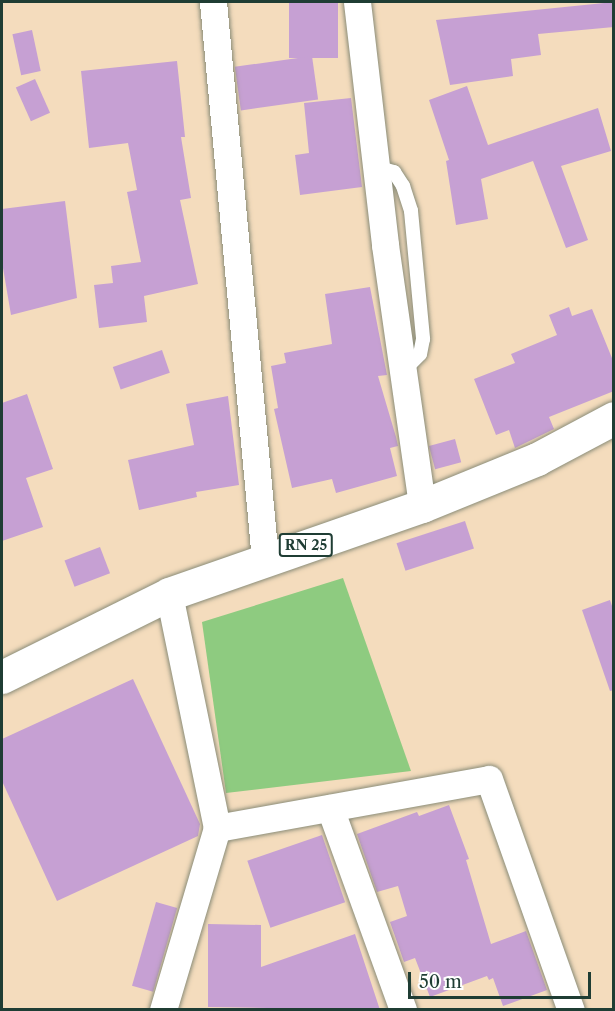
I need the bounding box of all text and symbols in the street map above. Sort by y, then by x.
road number: RN 25 [278,534,334,556]
scale bar [411,960,594,998]
text: 50 m [419,971,462,993]

